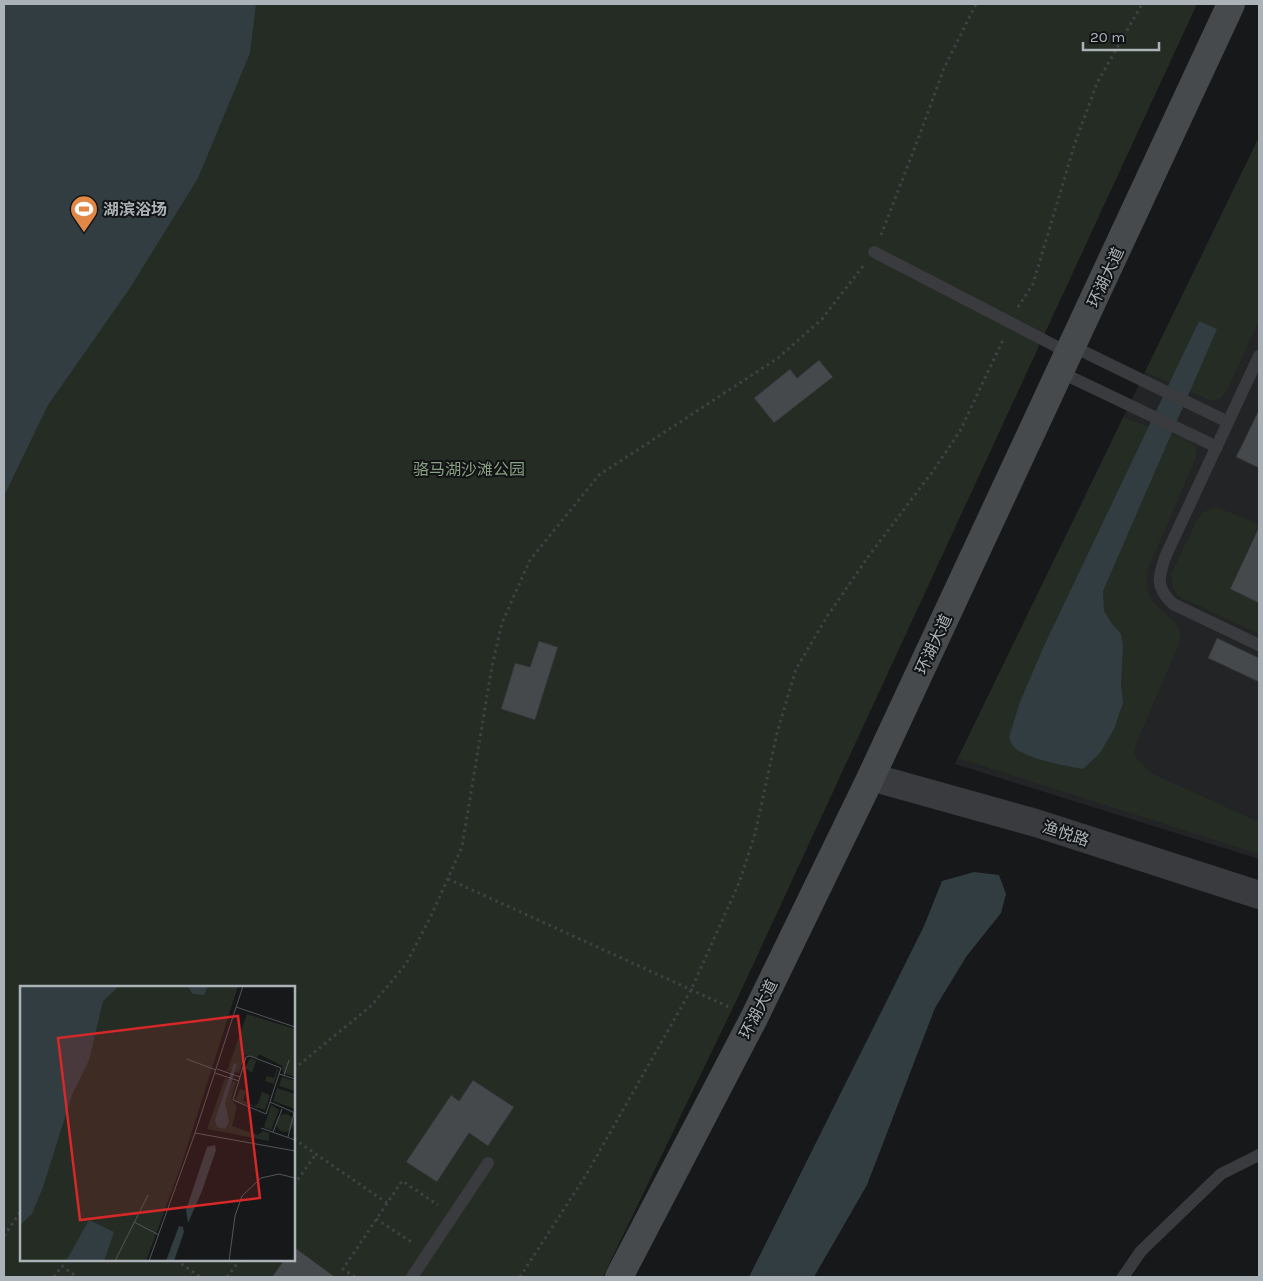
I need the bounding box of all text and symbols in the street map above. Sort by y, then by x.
scale bar [1083,20,1159,52]
text: 20 m [1090,28,1125,46]
sports icon: 湖滨浴场 [69,194,99,233]
place label: 湖滨浴场 [103,200,167,219]
street label: 环湖大道 [1083,244,1128,310]
park label: 骆马湖沙滩公园 [413,460,525,479]
street label: 环湖大道 [911,611,956,677]
street label: 渔悦路 [1040,817,1092,850]
street label: 环湖大道 [735,976,781,1042]
inset map [20,986,295,1261]

